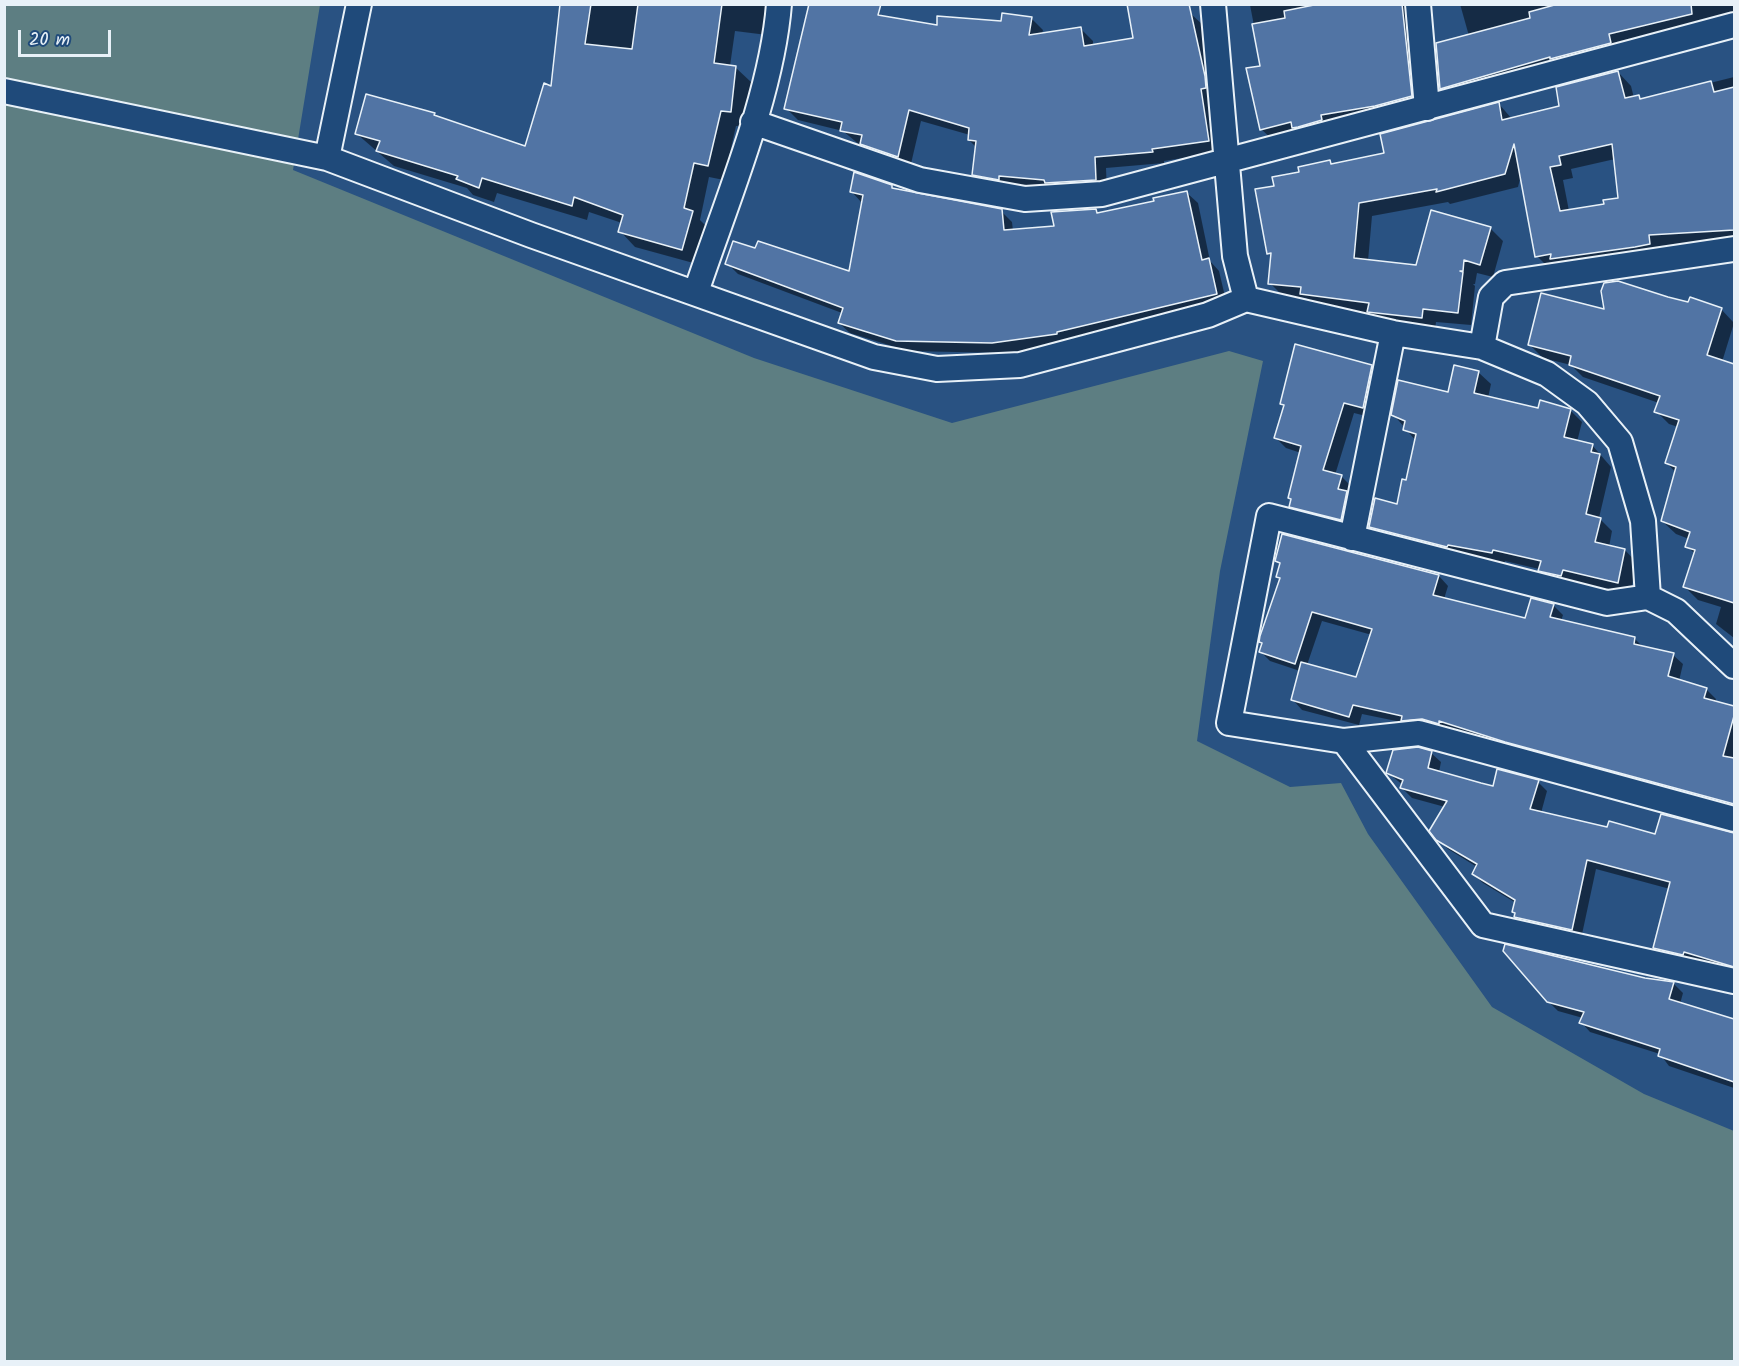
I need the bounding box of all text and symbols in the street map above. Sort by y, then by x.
scale bar [21,18,114,56]
text: 20 m [29,26,70,55]

